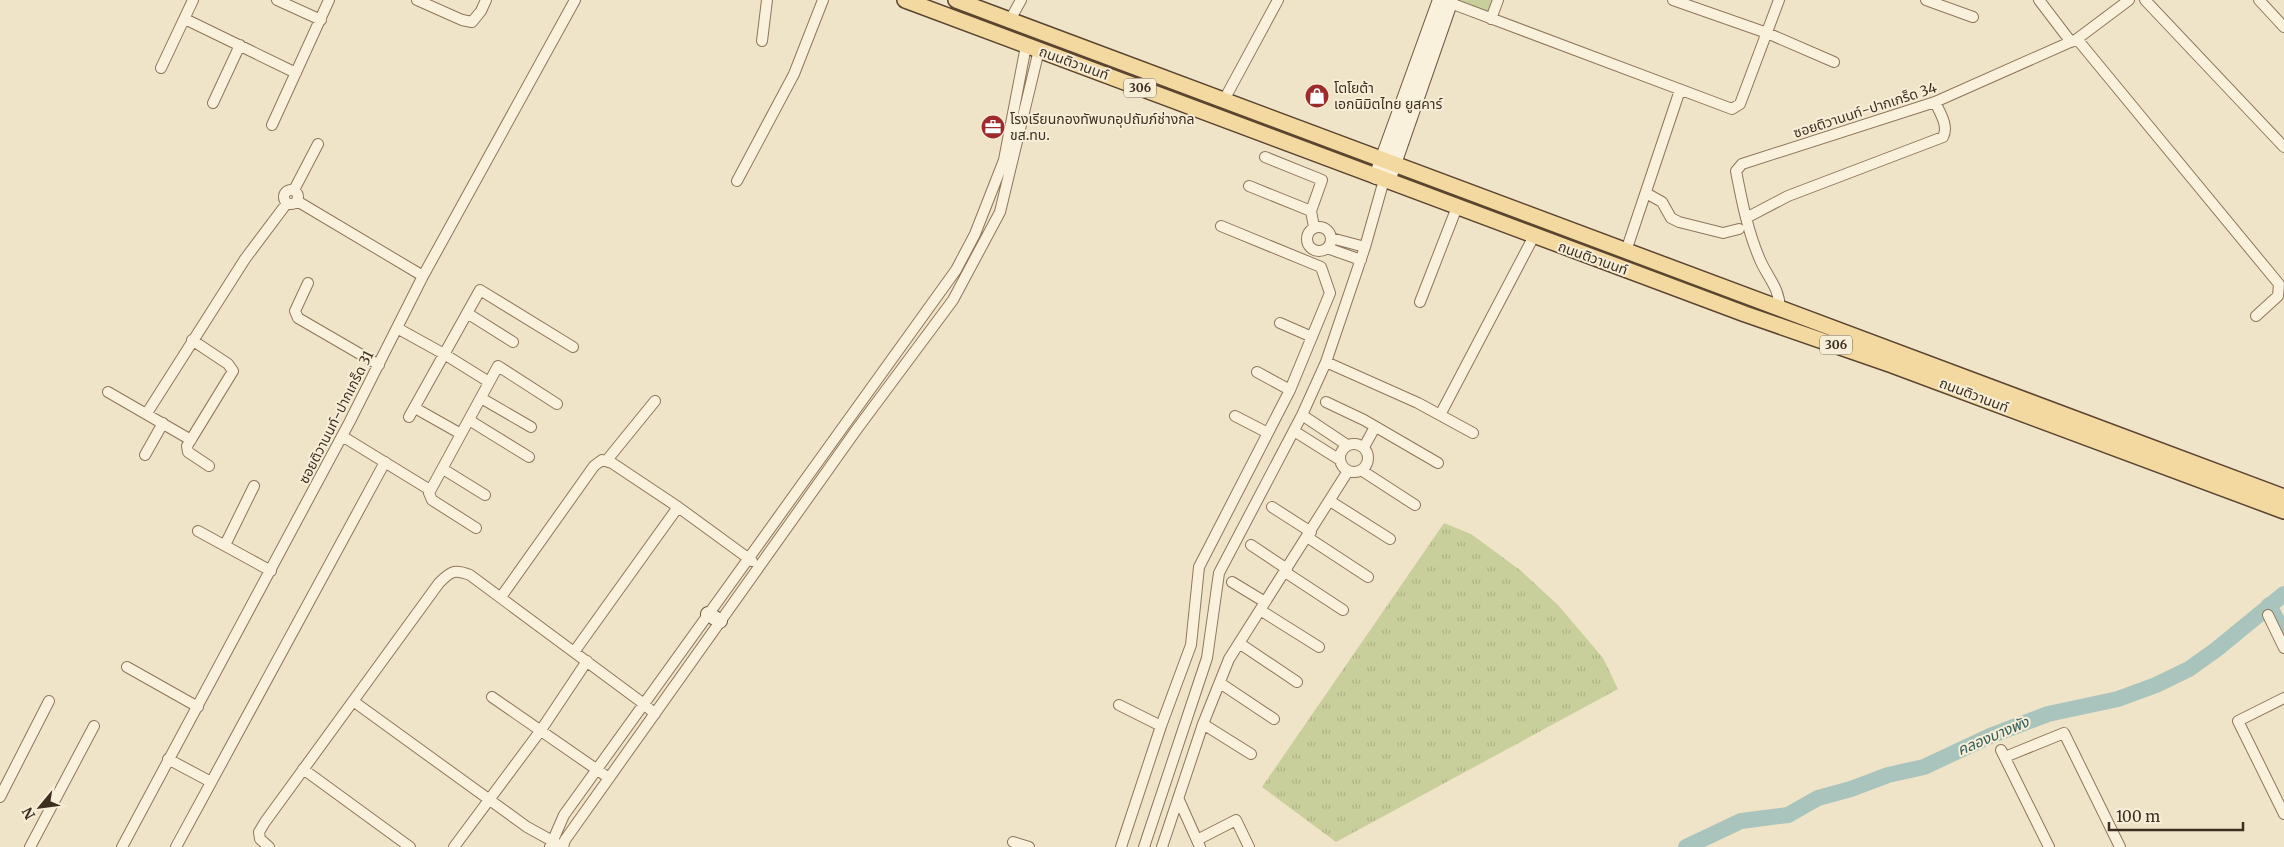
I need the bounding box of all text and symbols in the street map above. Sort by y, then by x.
street label: ถนนติวานนท์ [1037,42,1111,84]
road number: 306 [1124,78,1156,98]
street label: ซอยติวานนท์-ปากเกร็ด 34 [1791,78,1939,142]
place label: โตโยต้า เอกนิมิตไทย ยูสคาร์ [1334,79,1443,113]
shop icon: โตโยต้า เอกนิมิตไทย ยูสคาร์ [1304,83,1330,109]
place label: โรงเรียนกองทัพบกอุปถัมภ์ช่างกล ขส.ทบ. [1010,110,1195,144]
office icon: โรงเรียนกองทัพบกอุปถัมภ์ช่างกล ขส.ทบ. [980,114,1006,140]
street label: ถนนติวานนท์ [1556,237,1630,279]
road number: 306 [1820,336,1852,354]
street label: ซอยติวานนท์-ปากเกร็ด 31 [295,347,377,487]
street label: ถนนติวานนท์ [1937,374,2011,416]
water label: คลองบางพัง [1954,712,2032,759]
north arrow [15,782,65,832]
scale bar [2109,800,2243,832]
text: N [18,804,39,823]
text: 100 m [2116,807,2160,826]

